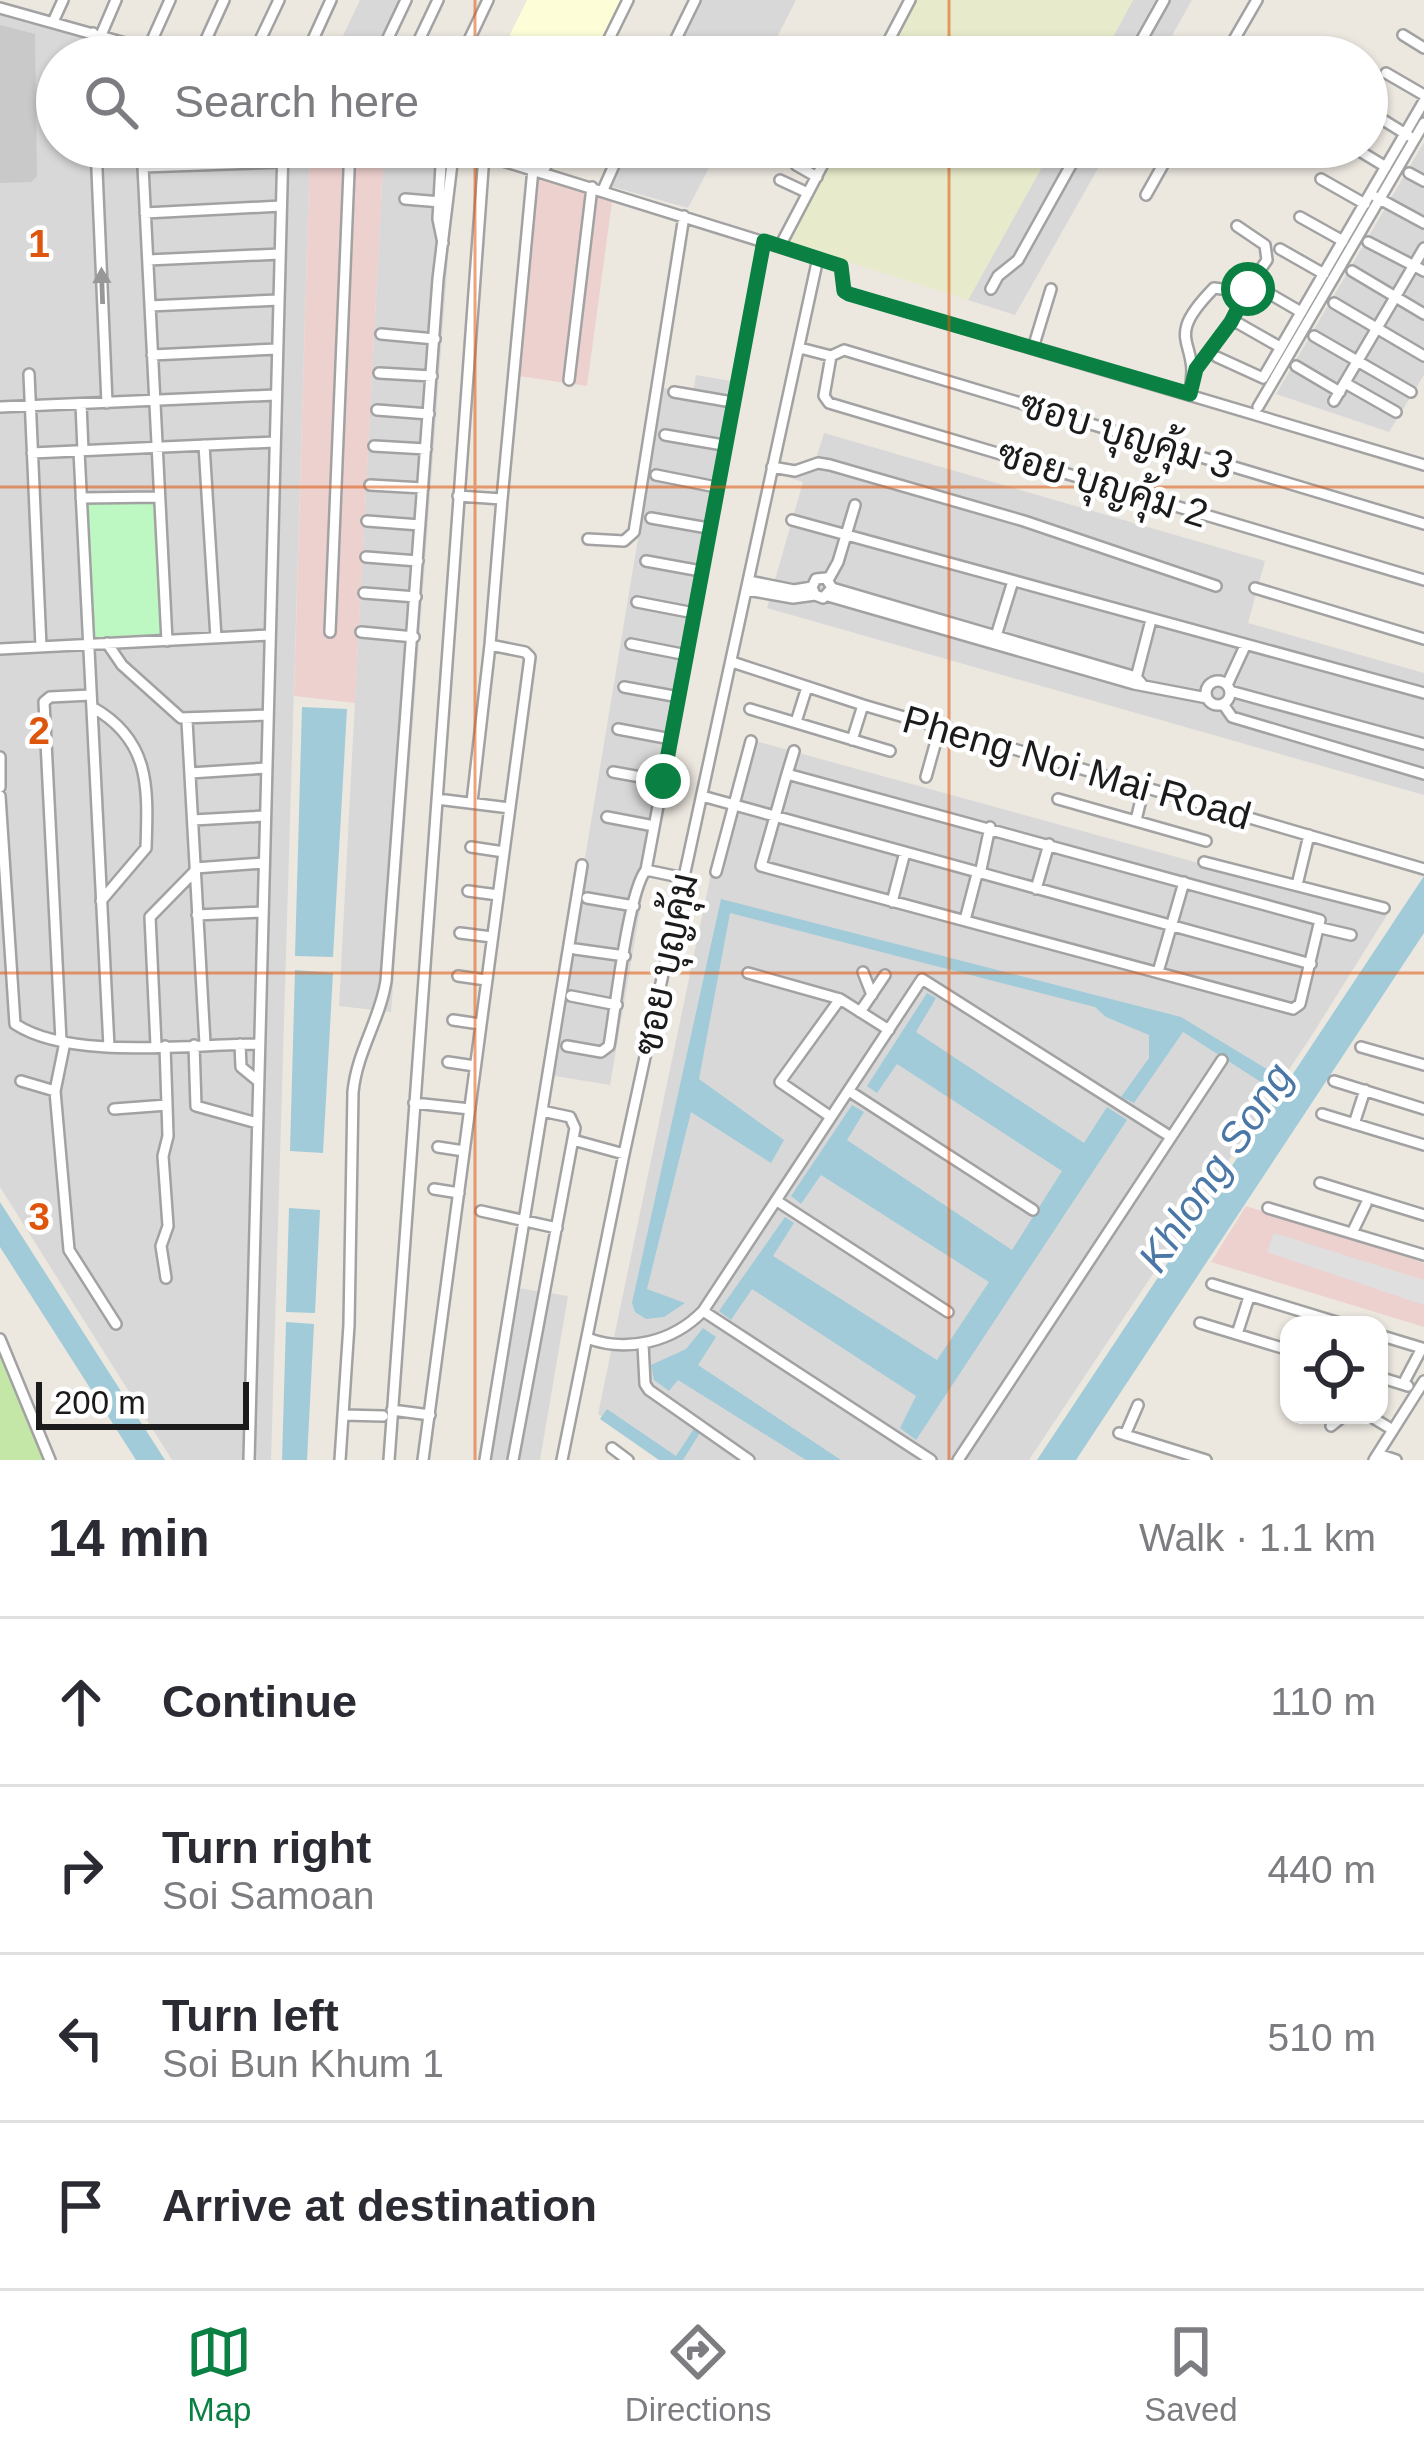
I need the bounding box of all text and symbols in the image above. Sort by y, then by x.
search box [36,36,1388,168]
icon: search [78,69,144,135]
text: Search here [174,76,419,127]
text: 1 [28,222,50,265]
route start [1221,262,1275,316]
one-way arrow [92,266,111,304]
street label: ซอบ บุญคุ้ม 3 [1014,380,1239,492]
street label: ซอย บุญคุ้ม 2 [991,429,1214,541]
street label: Pheng Noi Mai Road [898,697,1256,838]
text: 2 [28,709,50,752]
route end [636,754,690,808]
street label: ซอย บุญคุ้ม [623,869,711,1060]
water label: Khlong Song [1129,1054,1302,1280]
text: 3 [28,1195,50,1238]
map controls [1280,1316,1388,1424]
button: locate [1280,1316,1388,1424]
scale bar [36,1376,249,1429]
text: 200 m [54,1384,146,1421]
text: 14 min [48,1510,210,1567]
text: Walk · 1.1 km [1139,1516,1376,1559]
icon: ahead [48,1669,114,1735]
text: Continue [162,1676,357,1727]
text: 110 m [1271,1680,1376,1723]
text: Turn right [162,1822,371,1873]
icon: right [48,1837,114,1903]
text: 440 m [1268,1848,1376,1891]
text: Soi Samoan [162,1874,374,1917]
text: Turn left [162,1990,339,2041]
icon: left [48,2005,114,2071]
text: 510 m [1268,2016,1376,2059]
text: Soi Bun Khum 1 [162,2042,444,2085]
icon: arrive [48,2173,114,2239]
text: Arrive at destination [162,2180,597,2231]
tab: Map [186,2319,252,2429]
tab: Directions [625,2319,772,2429]
tab: Saved [1144,2319,1238,2429]

